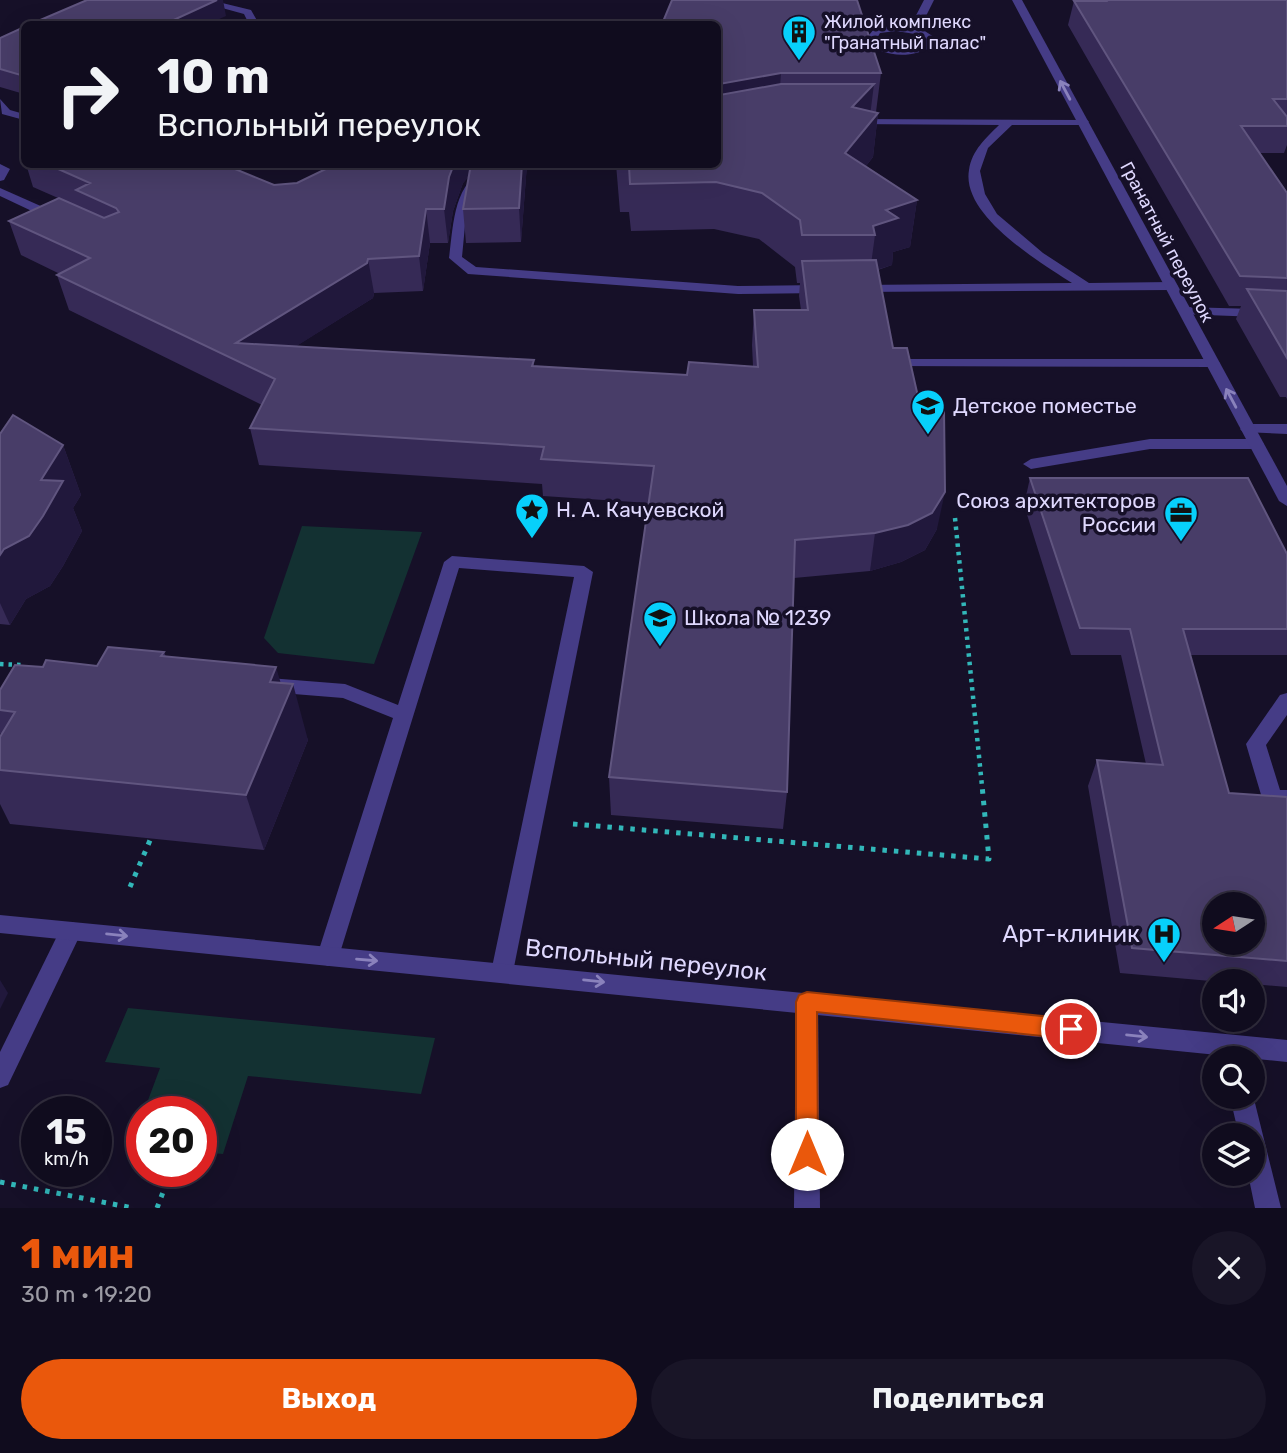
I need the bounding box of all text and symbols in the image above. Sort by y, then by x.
place label: Жилой комплекс "Гранатный палас" [824,11,986,54]
building icon: Жилой комплекс "Гранатный палас" [780,13,818,62]
text: 10 m [157,47,270,105]
icon: right [42,49,133,140]
one-way arrow [1058,80,1072,100]
text: Вспольный переулок [157,106,481,144]
street label: Гранатный переулок [1115,158,1219,326]
school or university icon: Детское поместье [909,387,947,436]
one-way arrow [1224,388,1238,408]
place label: Детское поместье [953,393,1137,418]
place label: Союз архитекторов России [956,488,1156,537]
place icon: Н. А. Качуевской [513,491,551,540]
office icon: Союз архитекторов России [1162,494,1200,543]
place label: Н. А. Качуевской [556,497,724,522]
school or university icon: Школа № 1239 [641,599,679,648]
place label: Школа № 1239 [684,605,831,630]
north arrow [1202,892,1265,956]
map controls [1202,892,1265,1186]
hospital icon: Арт-клиник [1145,915,1183,964]
place label: Арт-клиник [1002,920,1140,948]
one-way arrow [105,929,127,942]
street label: Вспольный переулок [524,933,768,987]
one-way arrow [356,954,378,967]
button: sound [1202,969,1265,1032]
one-way arrow [582,975,605,988]
pin [1041,999,1101,1059]
icon: arrive [1052,1010,1090,1048]
one-way arrow [1125,1029,1148,1042]
button: search [1202,1046,1265,1109]
speed limit sign: 20 [126,1096,217,1187]
text: 15 [46,1111,87,1153]
position arrow [770,1117,844,1191]
button: layers [1202,1123,1265,1186]
text: km/h [44,1148,89,1170]
text: 1 мин [21,1229,135,1279]
button: close [1192,1231,1266,1305]
text: 30 m · 19:20 [21,1280,152,1308]
button: Выход [21,1359,637,1439]
button: Поделиться [651,1359,1266,1439]

